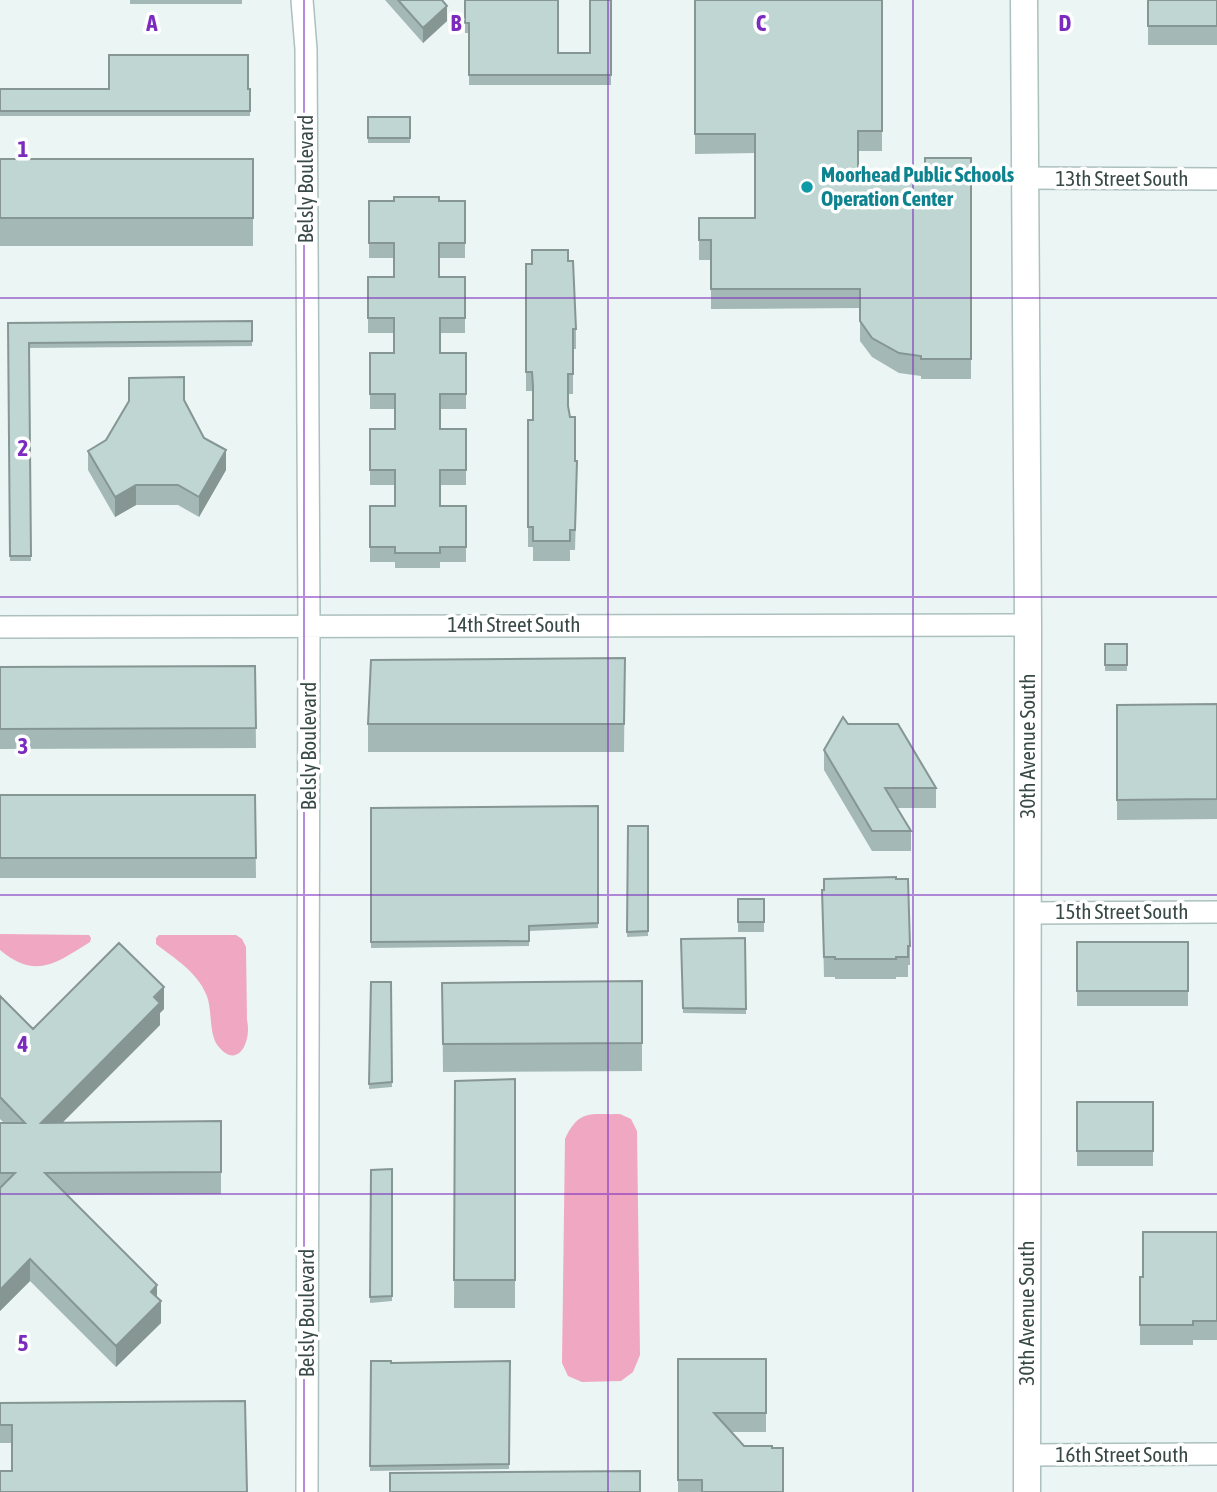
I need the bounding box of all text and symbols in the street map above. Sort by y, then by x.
text: A [145,10,158,36]
text: B [451,10,462,36]
text: C [756,10,767,36]
text: D [1059,10,1072,36]
street label: Belsly Boulevard [293,115,317,243]
text: 1 [18,136,29,162]
place label: Moorhead Public Schools Operation Center [821,162,1015,210]
street label: 13th Street South [1056,166,1188,190]
marker: Moorhead Public Schools Operation Center [799,179,815,195]
text: 2 [18,435,28,461]
street label: 14th Street South [448,612,580,636]
street label: 30th Avenue South [1015,674,1039,818]
street label: Belsly Boulevard [296,682,320,810]
text: 3 [18,733,28,759]
street label: 15th Street South [1056,899,1188,923]
text: 4 [17,1031,29,1057]
street label: 30th Avenue South [1014,1241,1038,1385]
street label: Belsly Boulevard [294,1249,318,1377]
text: 5 [18,1330,29,1356]
street label: 16th Street South [1056,1442,1188,1466]

